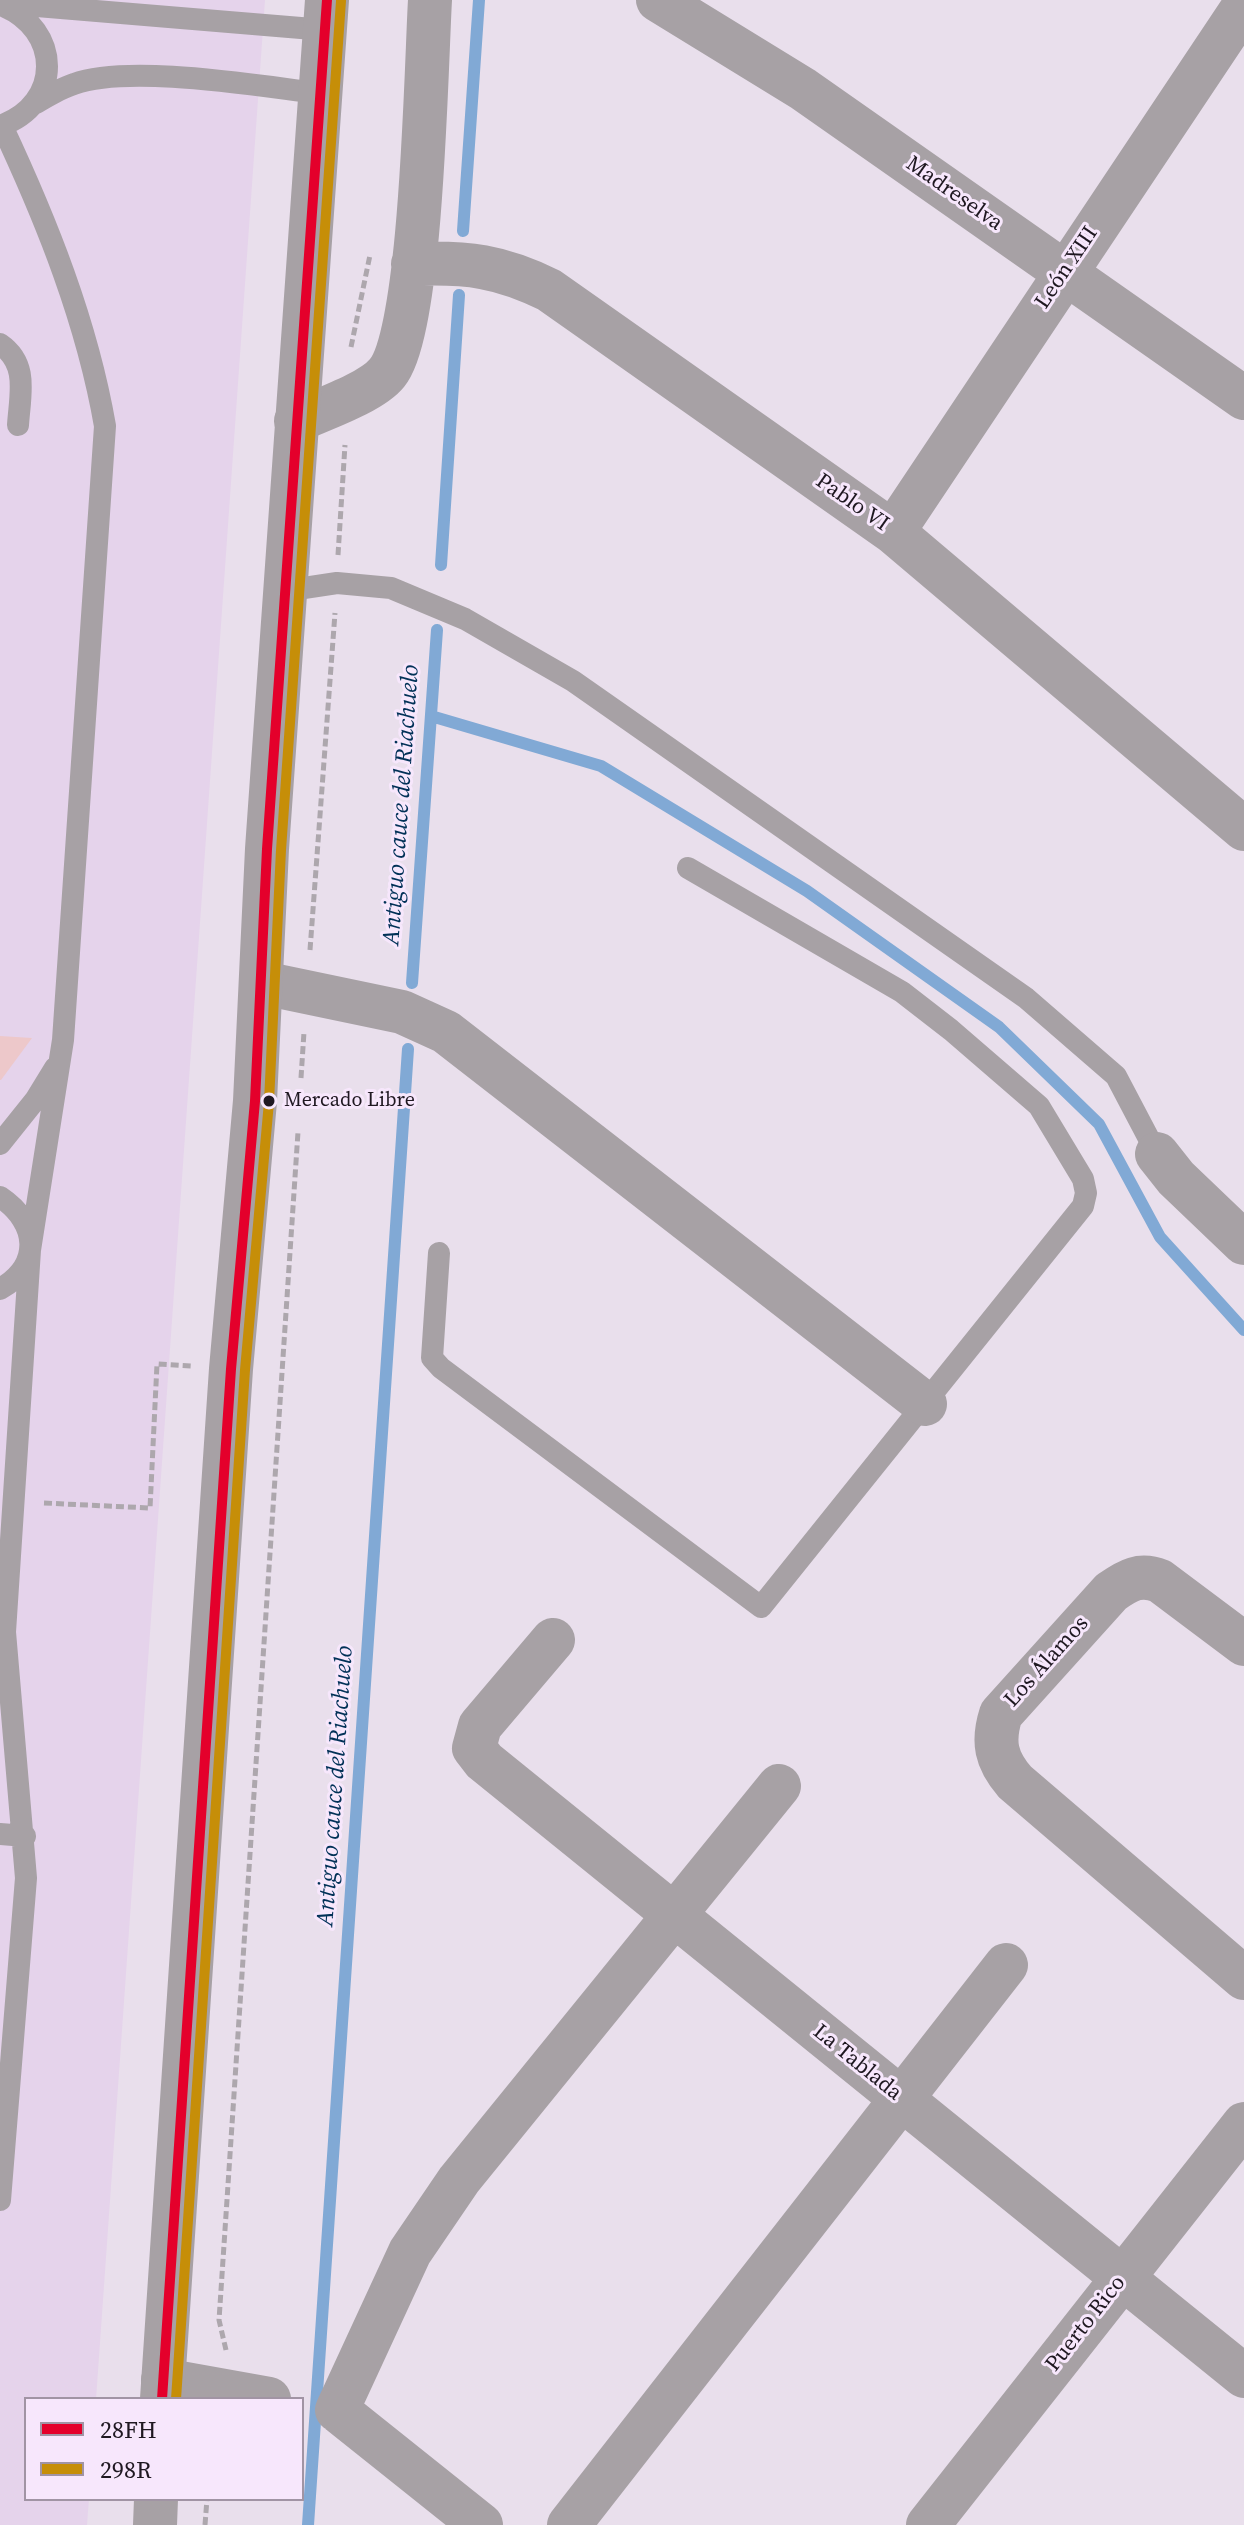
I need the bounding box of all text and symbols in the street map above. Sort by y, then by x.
street label: Madreselva [900,151,1008,237]
street label: León XIII [1030,222,1104,314]
street label: Pablo VI [810,468,894,538]
water label: Antiguo cauce del Riachuelo [378,664,426,946]
place label: Mercado Libre [284,1089,415,1113]
marker: Mercado Libre [261,1093,277,1109]
street label: Los Álamos [999,1611,1095,1713]
water label: Antiguo cauce del Riachuelo [312,1645,360,1927]
street label: La Tablada [807,2019,907,2107]
street label: Puerto Rico [1040,2271,1132,2377]
legend [24,2397,304,2501]
text: 28FH [100,2413,157,2446]
text: 298R [100,2453,152,2486]

